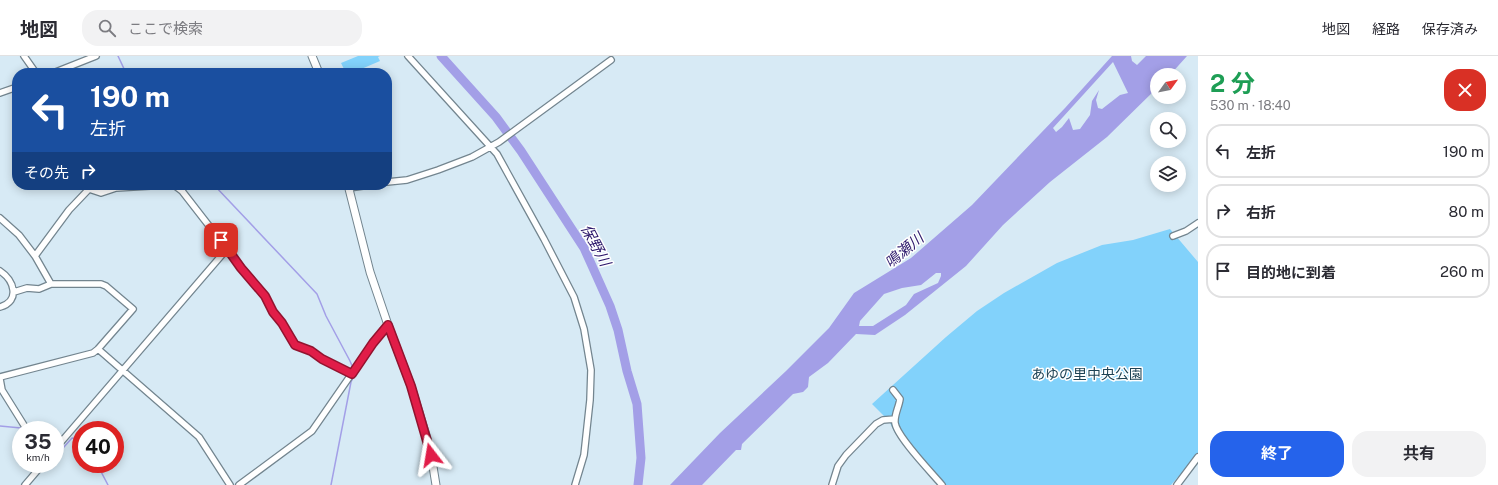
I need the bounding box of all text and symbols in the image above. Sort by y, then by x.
search box [82,10,362,46]
icon: search [96,17,118,39]
text: 地図 [20,18,58,40]
text: ここで検索 [128,20,203,37]
text: 地図 [1322,21,1350,37]
text: 経路 [1372,21,1400,37]
text: 保存済み [1422,21,1478,37]
north arrow [1150,68,1186,104]
map controls [1150,68,1186,192]
text: 2 分 [1210,69,1255,97]
button: close [1444,69,1486,111]
text: 190 m [90,80,170,113]
icon: left [24,84,76,136]
text: 530 m · 18:40 [1210,98,1291,113]
button: search [1150,112,1186,148]
text: 左折 [90,118,126,139]
icon: left [1212,140,1234,162]
text: 190 m [1443,143,1484,160]
text: 左折 [1246,144,1276,161]
button: layers [1150,156,1186,192]
icon: right [77,160,99,182]
text: その先 [24,164,69,181]
icon: right [1212,200,1234,222]
text: 80 m [1449,203,1484,220]
text: 右折 [1246,204,1276,221]
water label: 保野川 [578,221,615,271]
pin [204,223,238,257]
water label: 鳴瀬川 [881,228,928,271]
icon: arrive [210,229,232,251]
icon: arrive [1212,260,1234,282]
text: 260 m [1440,263,1484,280]
text: 目的地に到着 [1246,264,1336,281]
park label: あゆの里中央公園 [1031,366,1143,382]
speed limit sign: 40 [72,421,124,473]
text: 35 [25,430,51,454]
button: 終了 [1210,431,1344,477]
button: 共有 [1352,431,1486,477]
position arrow [410,434,452,476]
text: km/h [26,451,50,463]

